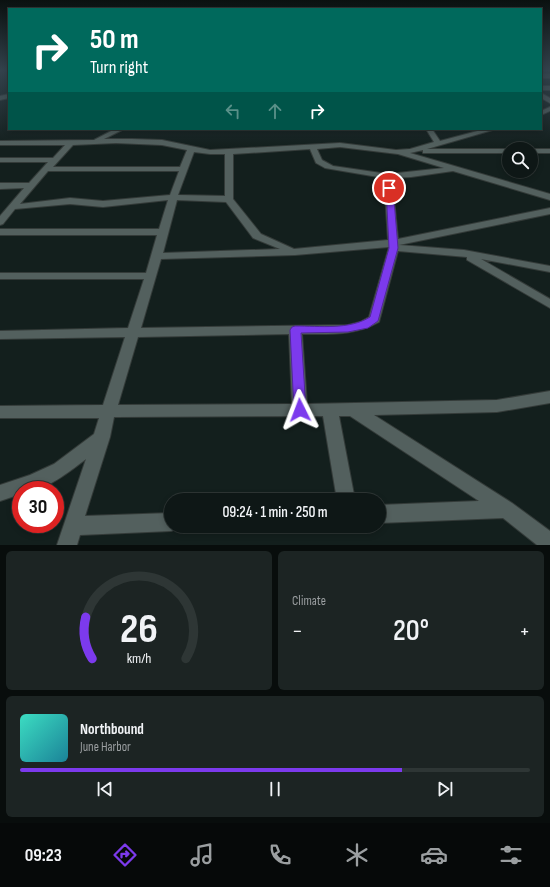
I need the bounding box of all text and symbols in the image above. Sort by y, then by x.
text: 50 m [90,23,139,56]
icon: right [24,24,76,76]
text: Turn right [90,57,148,78]
icon: left [222,100,244,122]
icon: ahead [264,100,286,122]
icon: right [306,100,328,122]
map controls [502,142,538,178]
button: search [502,142,538,178]
pin [372,171,406,205]
icon: arrive [378,177,400,199]
position arrow [279,389,321,431]
speed limit sign: 30 [12,481,64,533]
text: 09:24 · 1 min · 250 m [222,503,328,522]
text: Climate [292,593,326,609]
text: 26 [120,604,158,653]
text: 20° [393,613,429,649]
text: − [292,618,303,645]
text: + [519,618,530,645]
text: km/h [127,649,151,666]
text: Northbound [80,720,144,739]
text: June Harbor [80,739,131,755]
icon: previous [94,778,116,800]
icon: pause [264,778,286,800]
icon: next [434,778,456,800]
icon: directions [111,841,139,869]
icon: music [188,841,216,869]
icon: phone [266,841,294,869]
icon: climate [343,841,371,869]
icon: car [420,841,448,869]
icon: filters [497,841,525,869]
text: 09:23 [25,845,62,866]

